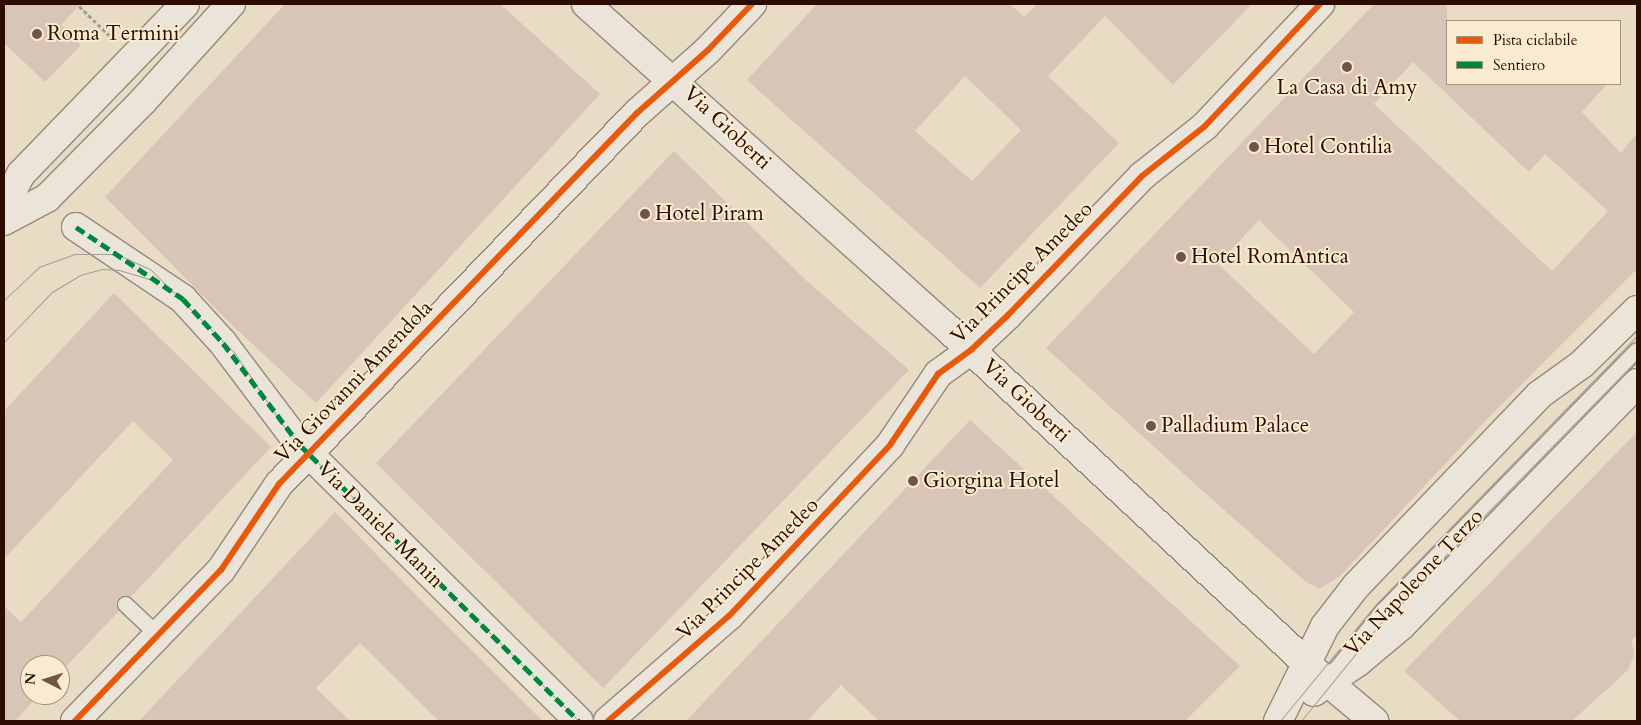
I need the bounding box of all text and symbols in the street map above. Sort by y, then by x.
legend [1446,20,1621,85]
place label: Roma Termini [47,21,179,47]
marker: Roma Termini [31,28,43,40]
text: Pista ciclabile [1493,30,1577,50]
text: Sentiero [1493,55,1545,75]
marker: La Casa di Amy [1341,61,1353,73]
place label: La Casa di Amy [1277,75,1417,101]
street label: Via Gioberti [678,81,776,175]
place label: Hotel Contilia [1264,134,1392,160]
marker: Hotel Contilia [1248,141,1260,153]
street label: Via Principe Amedeo [946,197,1098,349]
place label: Hotel Piram [655,201,764,227]
marker: Hotel Piram [639,208,651,220]
place label: Hotel RomAntica [1191,244,1349,270]
marker: Hotel RomAntica [1175,251,1187,263]
street label: Via Giovanni Amendola [270,296,438,468]
street label: Via Gioberti [977,354,1075,448]
place label: Palladium Palace [1161,413,1309,439]
marker: Palladium Palace [1145,420,1157,432]
street label: Via Daniele Manin [311,456,449,594]
place label: Giorgina Hotel [923,468,1059,494]
marker: Giorgina Hotel [907,475,919,487]
street label: Via Principe Amedeo [672,493,824,645]
street label: Via Napoleone Terzo [1339,504,1489,662]
north arrow [20,655,70,705]
text: N [21,672,41,686]

